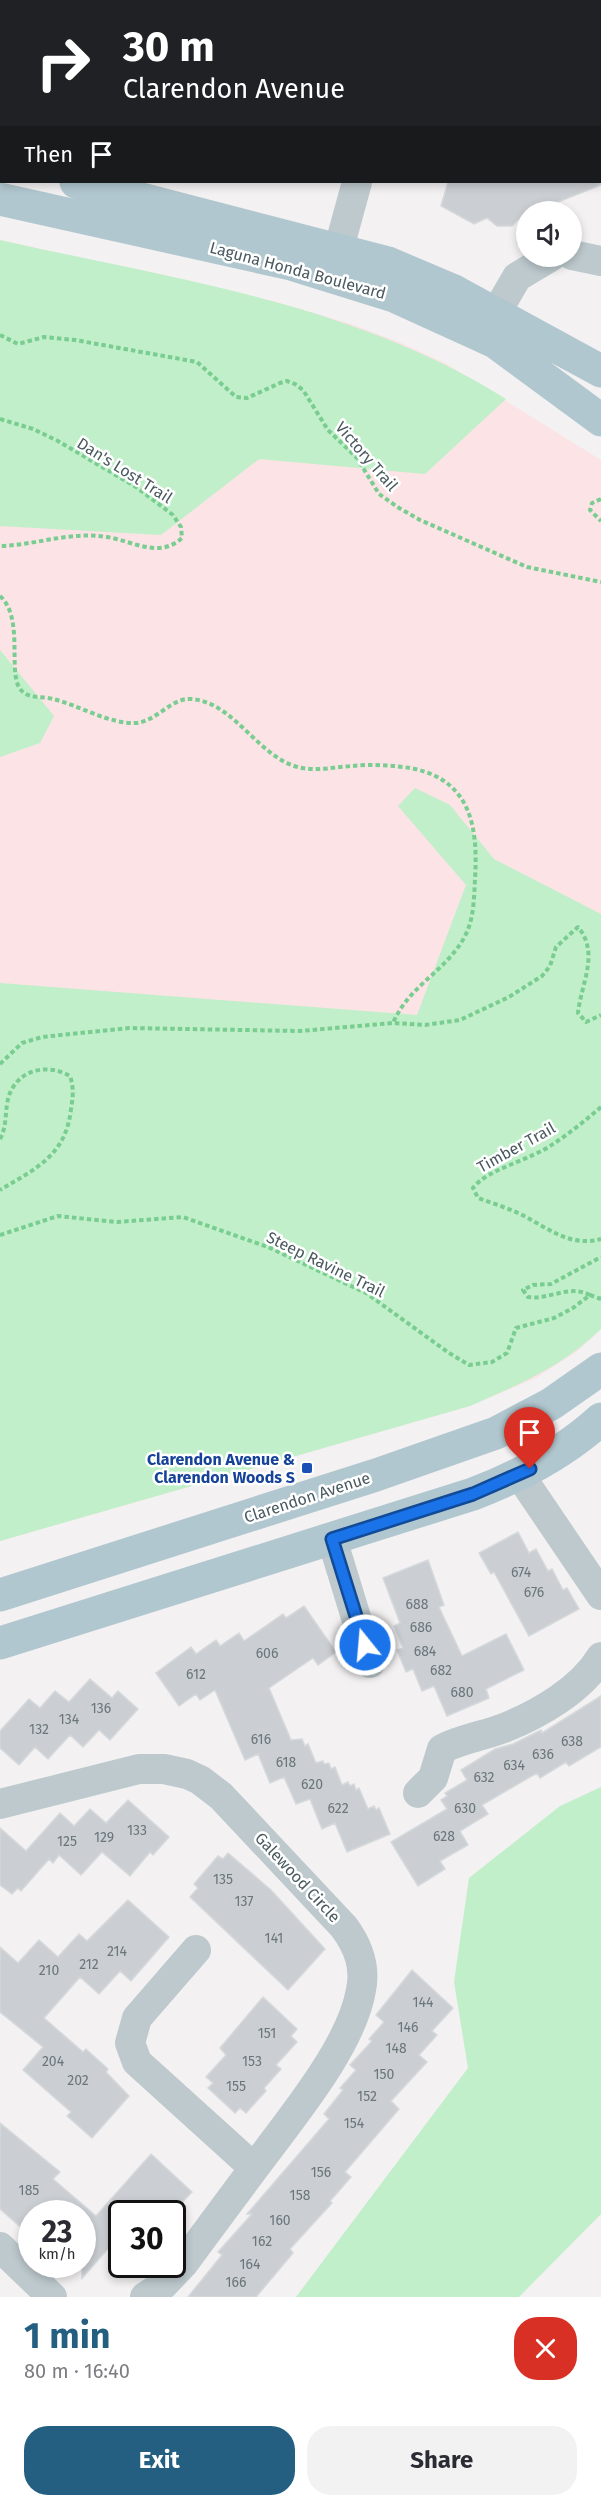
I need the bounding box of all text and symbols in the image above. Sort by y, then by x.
text: 30 m [123,22,215,72]
icon: right [24,24,102,102]
text: Clarendon Avenue [123,73,345,105]
icon: arrive [85,138,118,171]
text: Then [24,141,73,168]
map controls [516,201,582,267]
button: sound [516,201,582,267]
street label: Laguna Honda Boulevard [208,238,388,303]
street label: Victory Trail [331,418,402,495]
street label: Dan's Lost Trail [74,434,176,507]
street label: Timber Trail [474,1118,559,1177]
street label: Steep Ravine Trail [263,1228,388,1301]
pin [504,1407,555,1469]
icon: arrive [513,1416,546,1449]
place label: Clarendon Avenue & Clarendon Woods S [147,1450,295,1487]
marker: Clarendon Avenue & Clarendon Woods S [300,1461,314,1475]
street label: Clarendon Avenue [242,1468,373,1527]
house number: 674 [511,1564,532,1581]
house number: 676 [524,1584,544,1601]
house number: 688 [406,1596,429,1613]
position arrow [333,1613,397,1677]
house number: 686 [410,1619,432,1636]
house number: 684 [414,1643,437,1660]
house number: 606 [256,1645,278,1662]
house number: 682 [430,1662,452,1679]
house number: 612 [186,1666,206,1683]
house number: 680 [451,1684,474,1701]
house number: 136 [91,1700,111,1717]
house number: 134 [59,1711,80,1728]
house number: 132 [29,1721,49,1738]
house number: 616 [251,1731,271,1748]
house number: 638 [561,1733,583,1750]
house number: 636 [532,1746,554,1763]
house number: 618 [276,1754,297,1771]
house number: 634 [503,1757,525,1774]
house number: 632 [473,1769,495,1786]
house number: 620 [301,1776,323,1793]
house number: 622 [327,1800,349,1817]
house number: 630 [454,1800,476,1817]
house number: 133 [127,1822,147,1839]
street label: Galewood Circle [251,1828,344,1926]
house number: 628 [433,1828,455,1845]
house number: 129 [94,1829,114,1846]
house number: 125 [57,1833,77,1850]
house number: 135 [213,1871,233,1888]
house number: 137 [234,1893,254,1910]
house number: 141 [265,1930,283,1947]
house number: 214 [107,1943,128,1960]
house number: 212 [79,1956,99,1973]
house number: 210 [39,1962,59,1979]
house number: 144 [413,1994,434,2011]
house number: 146 [398,2019,418,2036]
house number: 151 [258,2025,276,2042]
house number: 148 [385,2040,407,2057]
house number: 204 [42,2053,65,2070]
house number: 153 [242,2053,262,2070]
house number: 150 [374,2066,395,2083]
house number: 202 [67,2072,89,2089]
house number: 155 [226,2078,246,2095]
house number: 152 [357,2088,377,2105]
house number: 154 [344,2115,365,2132]
house number: 156 [311,2164,331,2181]
house number: 185 [19,2182,39,2199]
house number: 158 [290,2187,311,2204]
speed limit sign: 30 [108,2200,186,2278]
house number: 160 [269,2212,291,2229]
text: 23 [42,2214,72,2250]
house number: 162 [252,2233,272,2250]
text: km/h [38,2245,76,2263]
house number: 164 [240,2256,261,2273]
house number: 166 [226,2274,247,2291]
text: 1 min [24,2314,111,2358]
button: close [514,2317,577,2380]
text: 80 m · 16:40 [24,2359,130,2383]
button: Exit [24,2426,295,2495]
button: Share [307,2426,577,2495]

